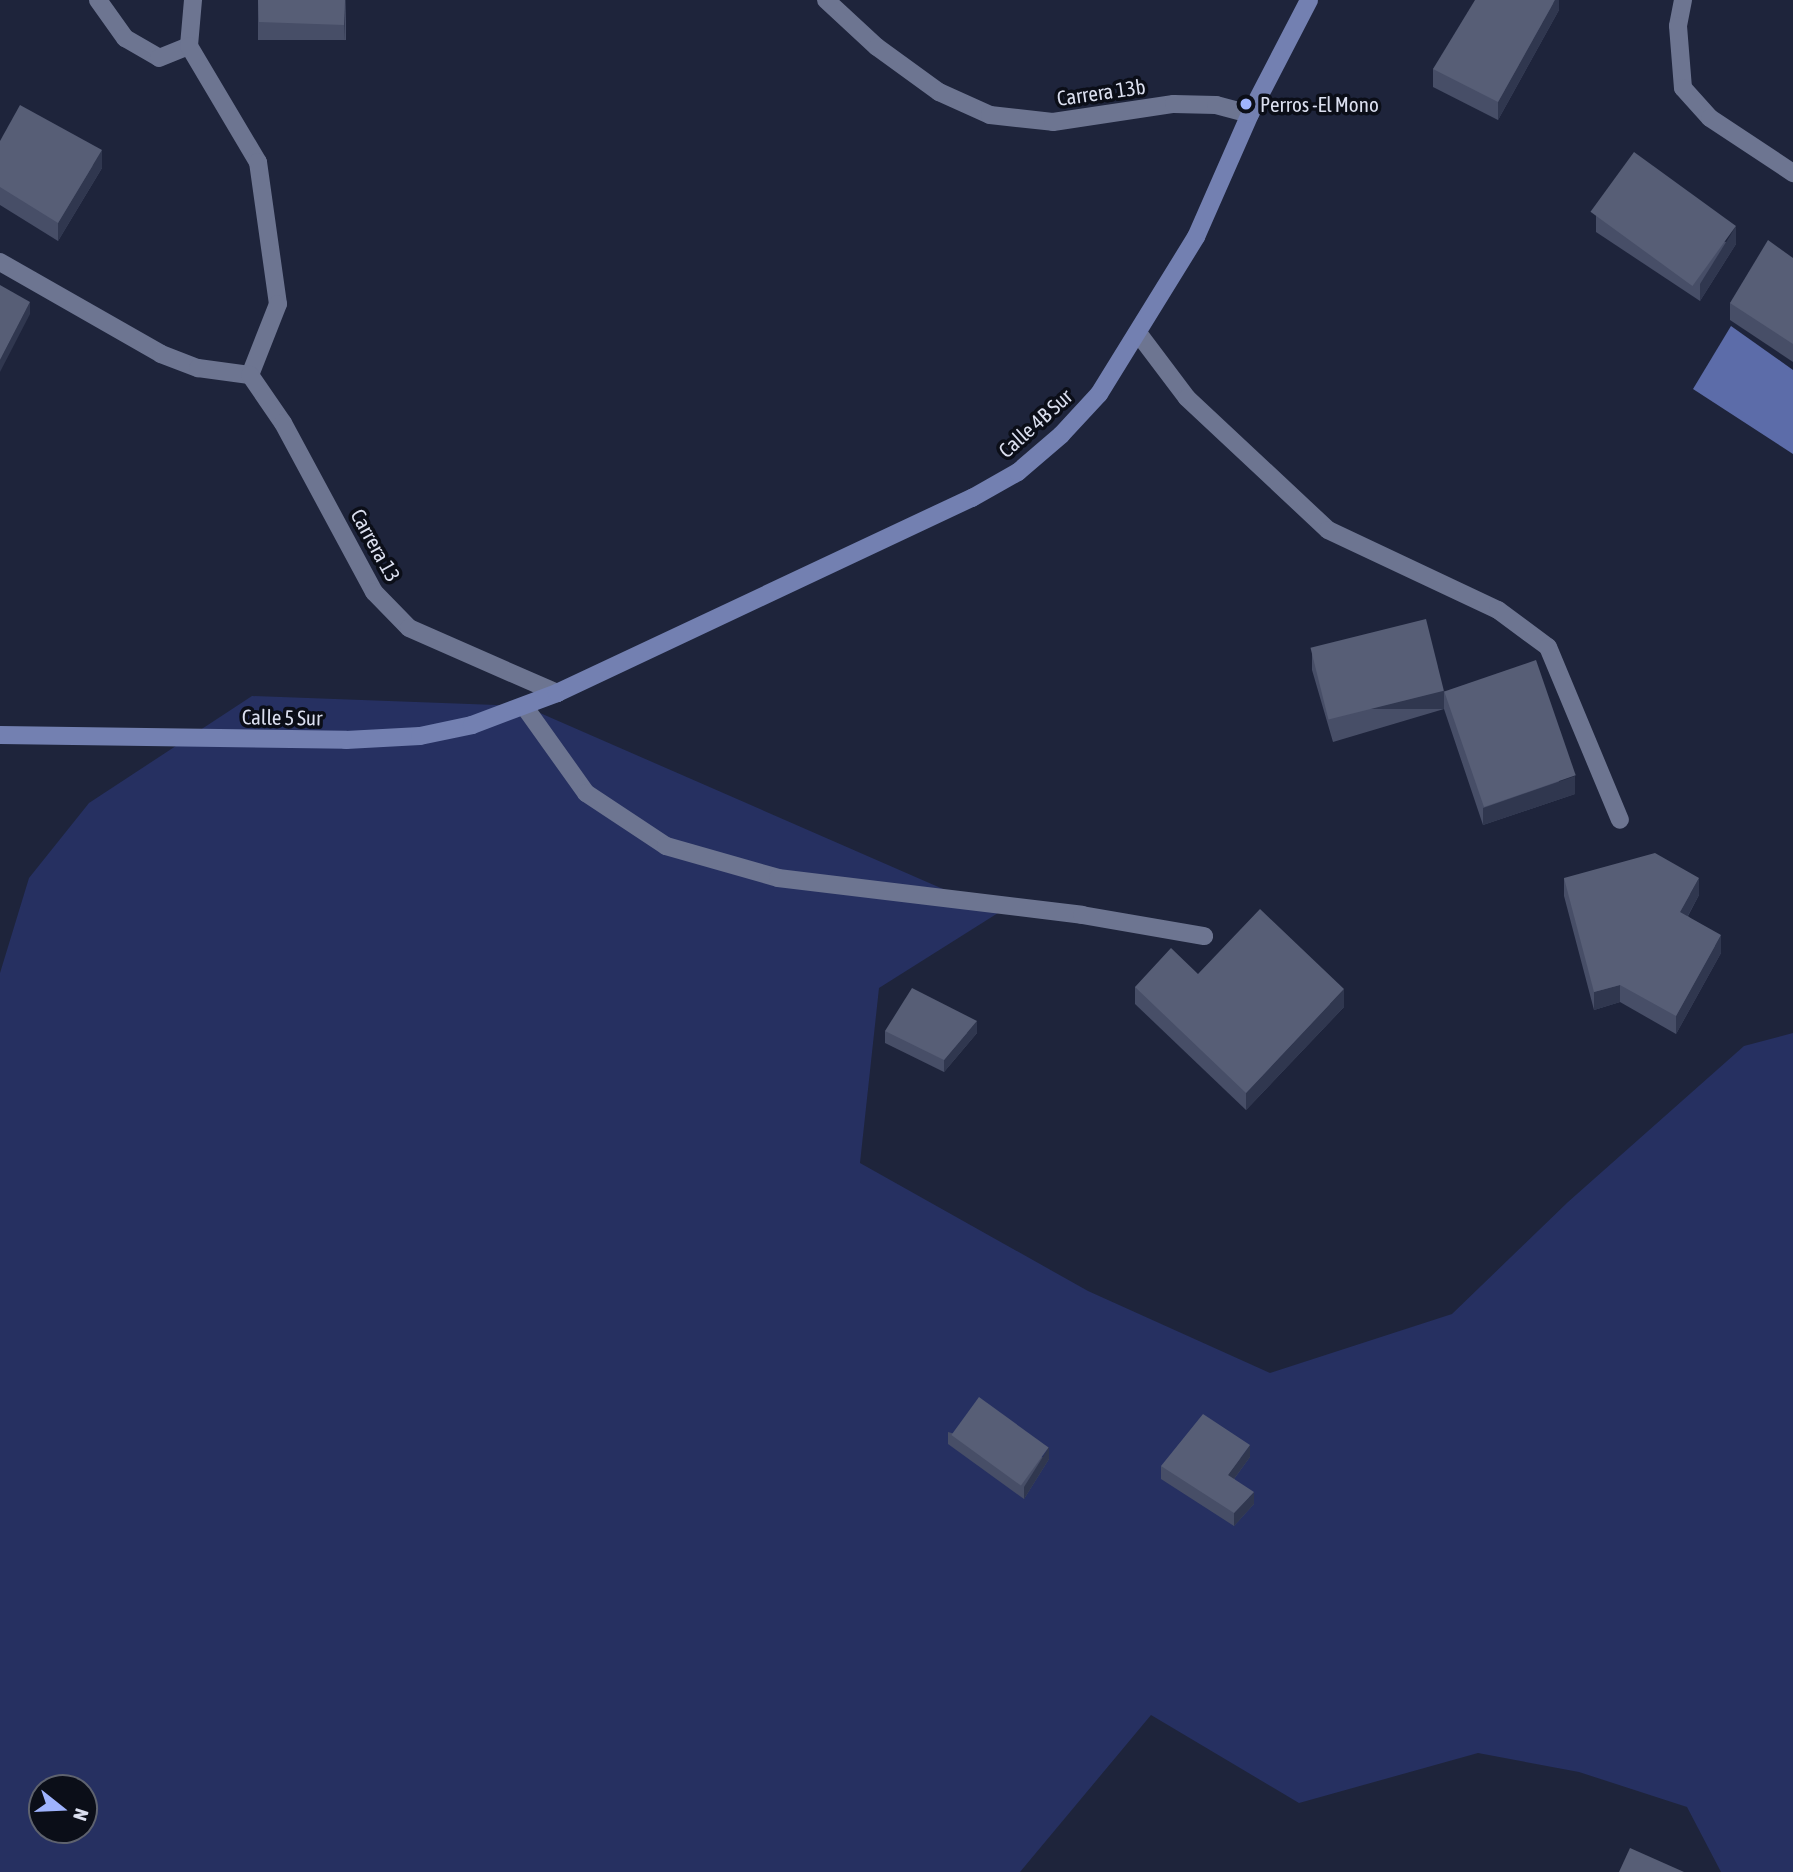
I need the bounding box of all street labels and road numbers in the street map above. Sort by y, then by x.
street label: Carrera 13b [1055,73,1147,111]
street label: Calle 4B Sur [993,383,1077,463]
street label: Carrera 13 [346,504,406,586]
street label: Calle 5 Sur [242,704,322,730]

